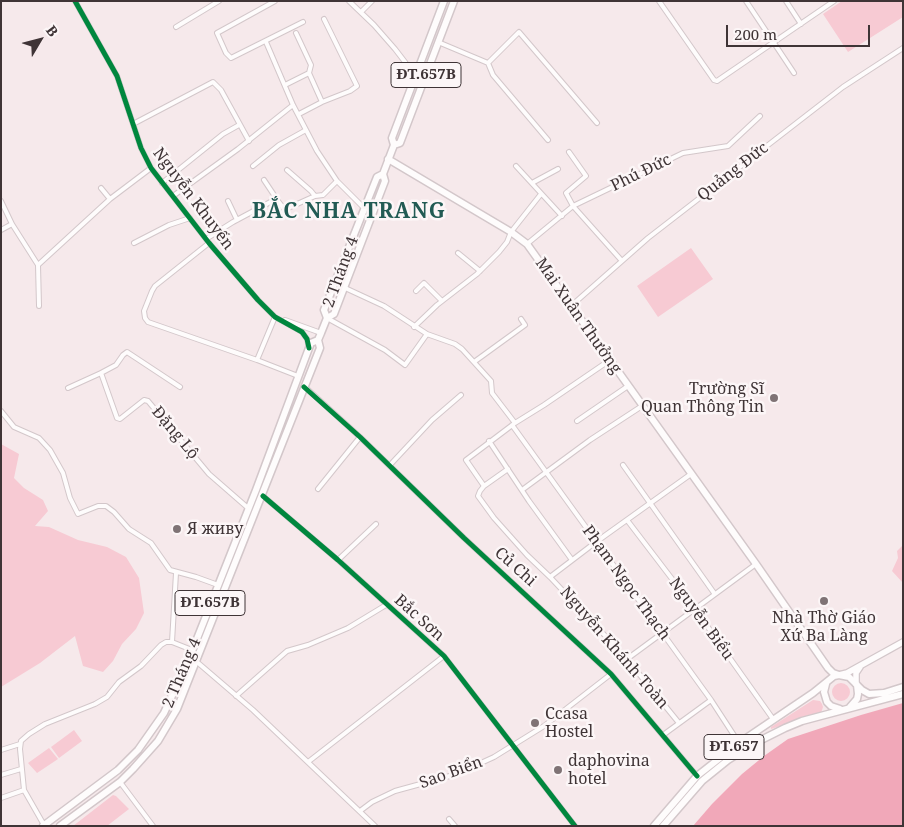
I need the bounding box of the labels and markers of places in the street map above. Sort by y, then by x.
place label: Trường Sĩ Quan Thông Tin [641,379,764,417]
marker: Trường Sĩ Quan Thông Tin [768,392,780,404]
place label: Я живу [187,519,243,539]
marker: Я живу [171,523,183,535]
marker: Nhà Thờ Giáo Xứ Ba Làng [818,595,830,607]
place label: Nhà Thờ Giáo Xứ Ba Làng [772,608,876,646]
place label: Ccasa Hostel [545,704,593,742]
marker: Ccasa Hostel [529,717,541,729]
place label: daphovina hotel [568,751,650,789]
marker: daphovina hotel [552,764,564,776]

